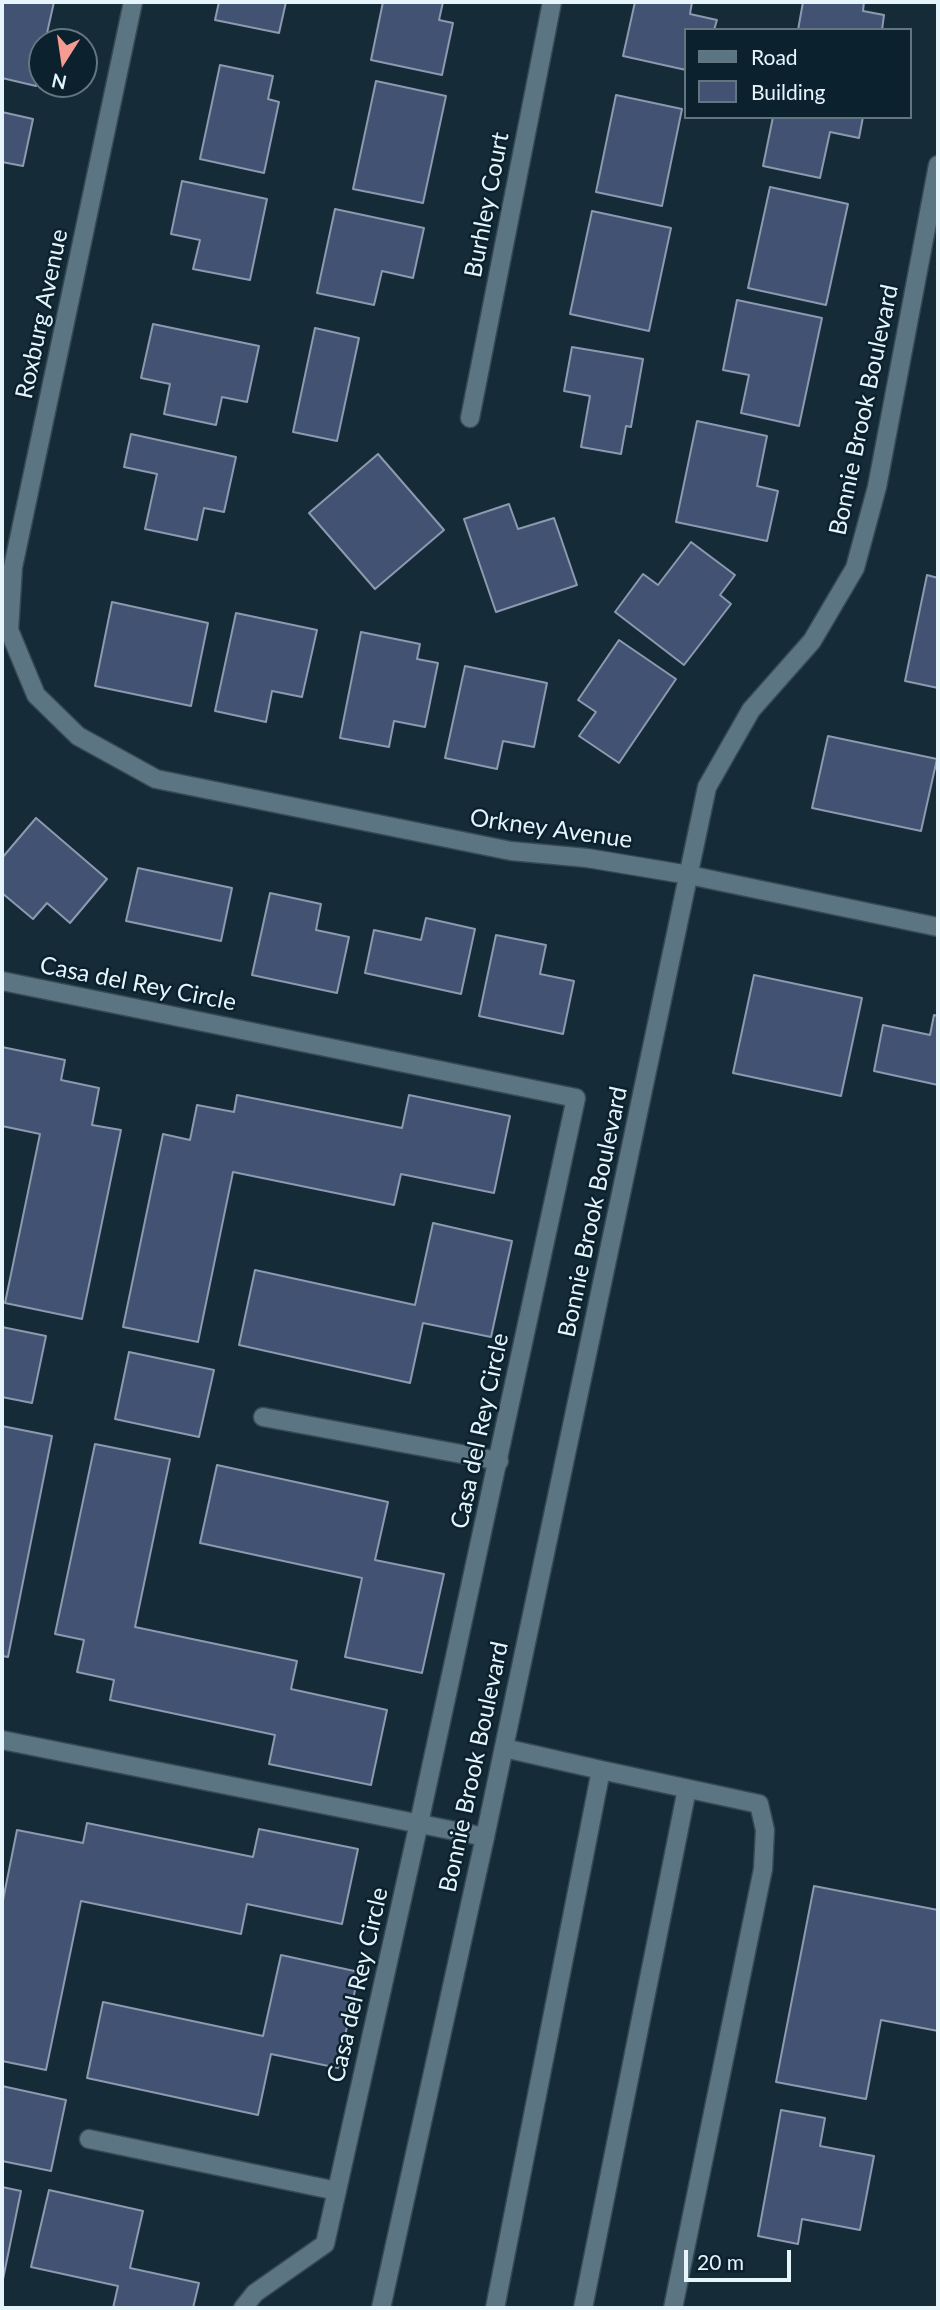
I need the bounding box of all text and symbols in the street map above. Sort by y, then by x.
north arrow [28,28,98,98]
legend [684,28,912,119]
text: Road [751,44,798,69]
text: N [49,69,69,95]
text: Building [751,79,826,104]
street label: Burhley Court [459,130,515,280]
street label: Roxburg Avenue [10,227,74,401]
street label: Bonnie Brook Boulevard [823,282,905,538]
street label: Orkney Avenue [468,803,634,855]
street label: Casa del Rey Circle [37,951,239,1017]
street label: Bonnie Brook Boulevard [552,1084,634,1340]
street label: Casa del Rey Circle [445,1331,515,1531]
street label: Bonnie Brook Boulevard [433,1639,515,1895]
street label: Casa del Rey Circle [322,1885,394,2085]
scale bar [688,2236,795,2280]
text: 20 m [697,2249,744,2274]

